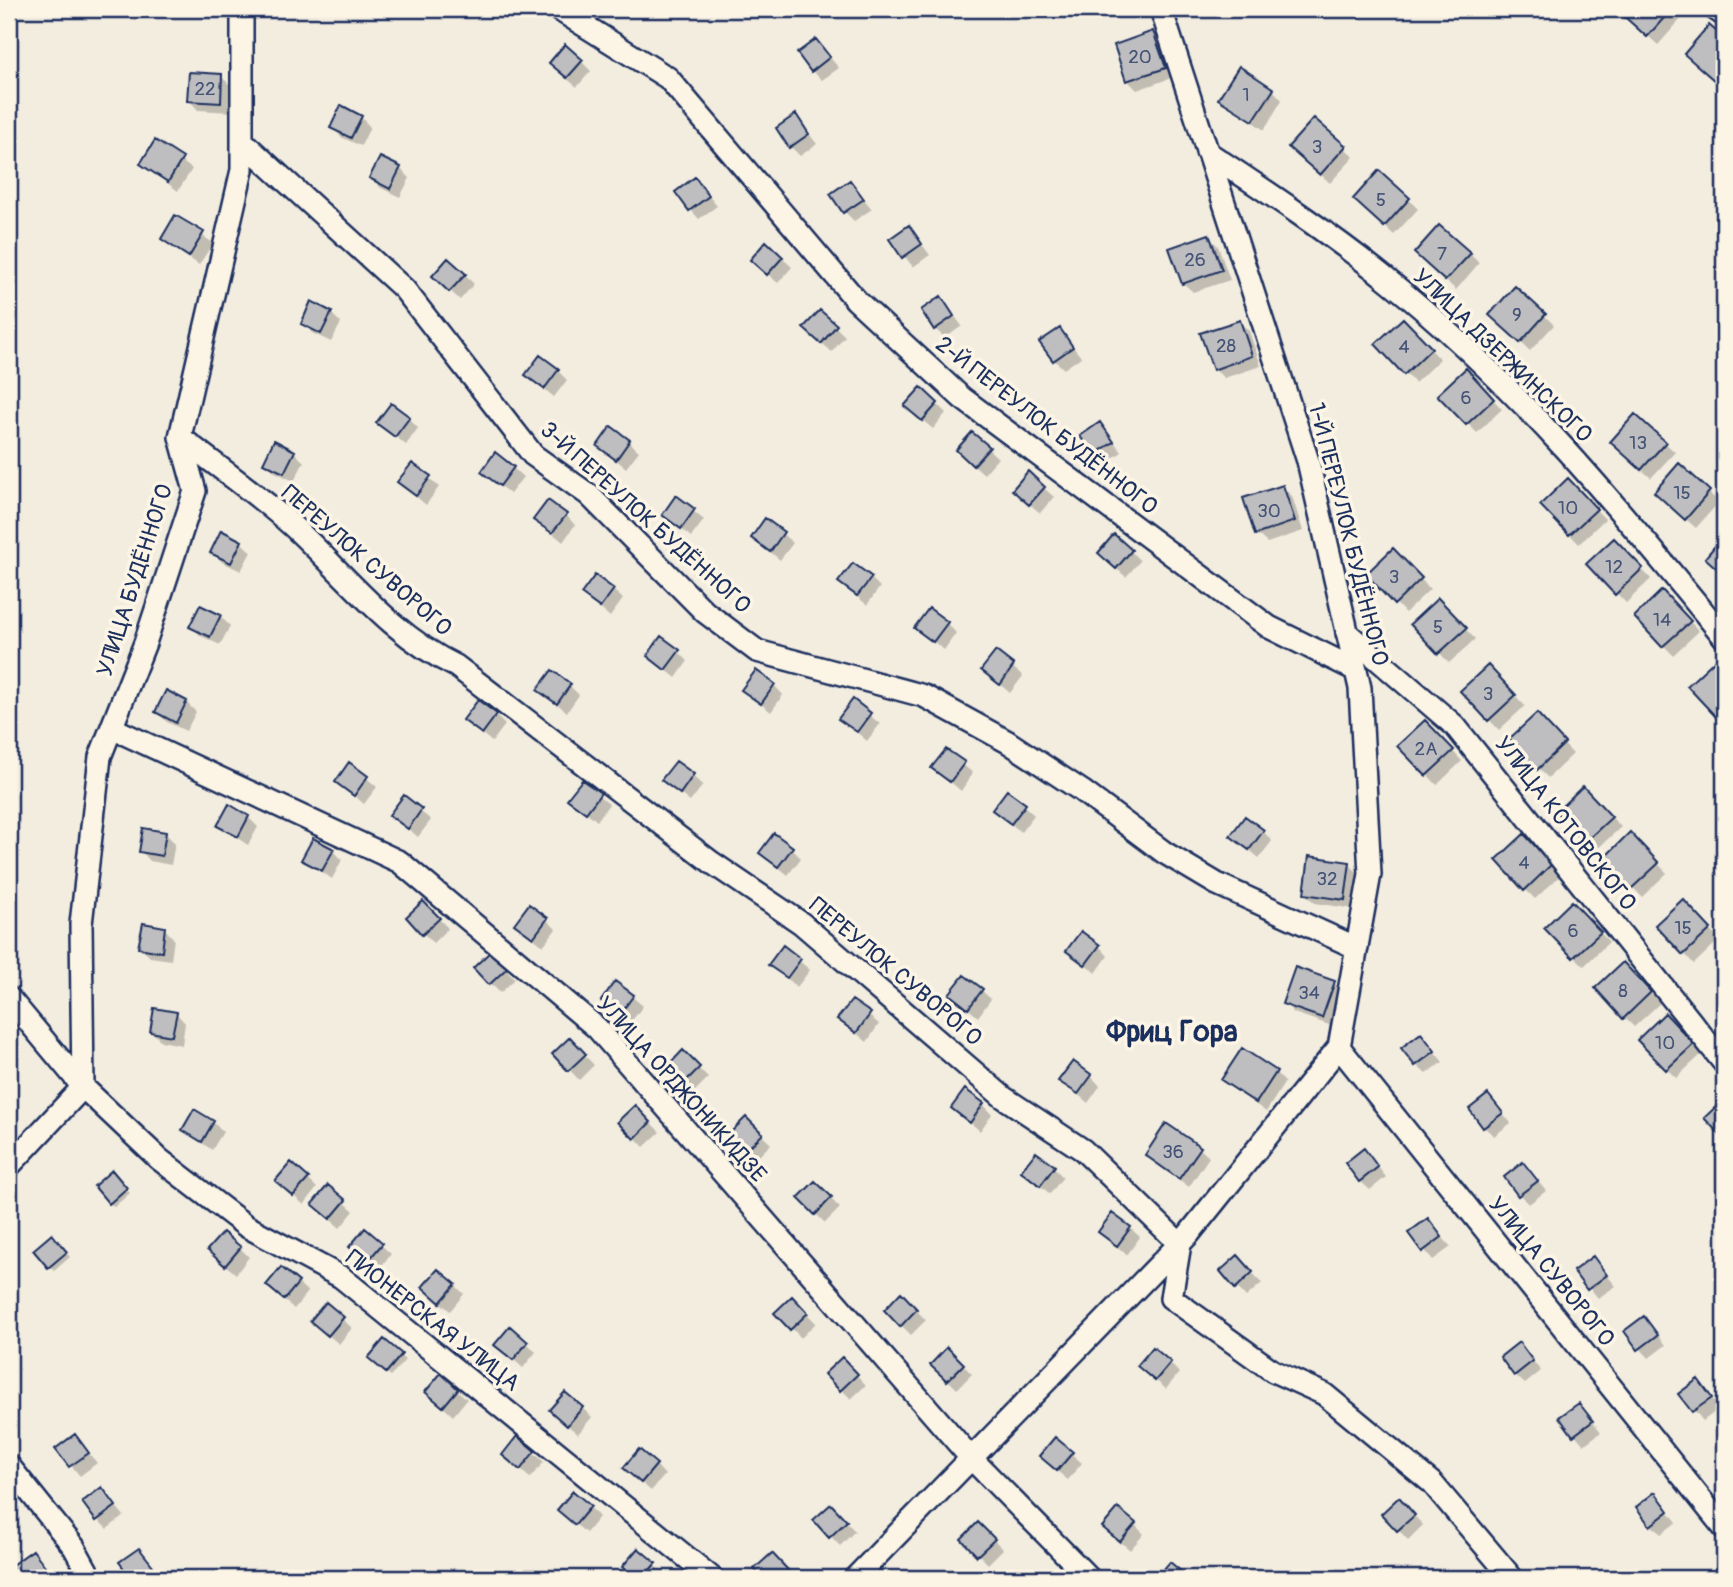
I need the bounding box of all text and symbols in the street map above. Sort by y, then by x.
house number: 20 [1128,45,1152,69]
house number: 22 [194,77,216,101]
house number: 1 [1242,83,1250,107]
house number: 3 [1312,135,1322,159]
house number: 5 [1376,188,1386,212]
house number: 7 [1437,242,1447,266]
house number: 26 [1184,248,1206,272]
street label: УЛИЦА ДЗЕРЖИНСКОГО [1407,262,1598,449]
house number: 9 [1512,303,1522,327]
street label: 2-Й ПЕРЕУЛОК БУДЁННОГО [930,330,1163,521]
house number: 28 [1216,334,1236,358]
house number: 4 [1398,335,1410,359]
house number: 6 [1460,386,1472,410]
street label: 1-Й ПЕРЕУЛОК БУДЁННОГО [1302,400,1395,669]
street label: 3-Й ПЕРЕУЛОК БУДЁННОГО [534,415,757,620]
house number: 13 [1629,431,1647,455]
street label: ПЕРЕУЛОК СУВОРОГО [275,478,458,642]
street label: УЛИЦА БУДЁННОГО [90,480,179,680]
house number: 15 [1673,481,1691,505]
house number: 10 [1558,496,1578,520]
house number: 30 [1257,499,1281,523]
house number: 12 [1605,555,1623,579]
house number: 3 [1389,565,1399,589]
house number: 14 [1653,608,1671,632]
house number: 5 [1433,615,1443,639]
house number: 3 [1483,682,1493,706]
street label: УЛИЦА КОТОВСКОГО [1488,730,1643,916]
house number: 2А [1415,737,1437,761]
house number: 4 [1518,851,1530,875]
house number: 32 [1316,867,1338,891]
street label: ПЕРЕУЛОК СУВОРОГО [803,891,988,1052]
house number: 15 [1674,916,1692,940]
house number: 6 [1567,919,1579,943]
house number: 8 [1618,979,1628,1003]
house number: 34 [1298,981,1320,1005]
street label: УЛИЦА ОРДЖОНИКИДЗЕ [590,990,773,1189]
district label: Фриц Гора [1105,1013,1238,1050]
house number: 10 [1655,1031,1675,1055]
house number: 36 [1162,1140,1184,1164]
street label: УЛИЦА СУВОРОГО [1482,1190,1621,1352]
street label: ПИОНЕРСКАЯ УЛИЦА [340,1243,526,1398]

